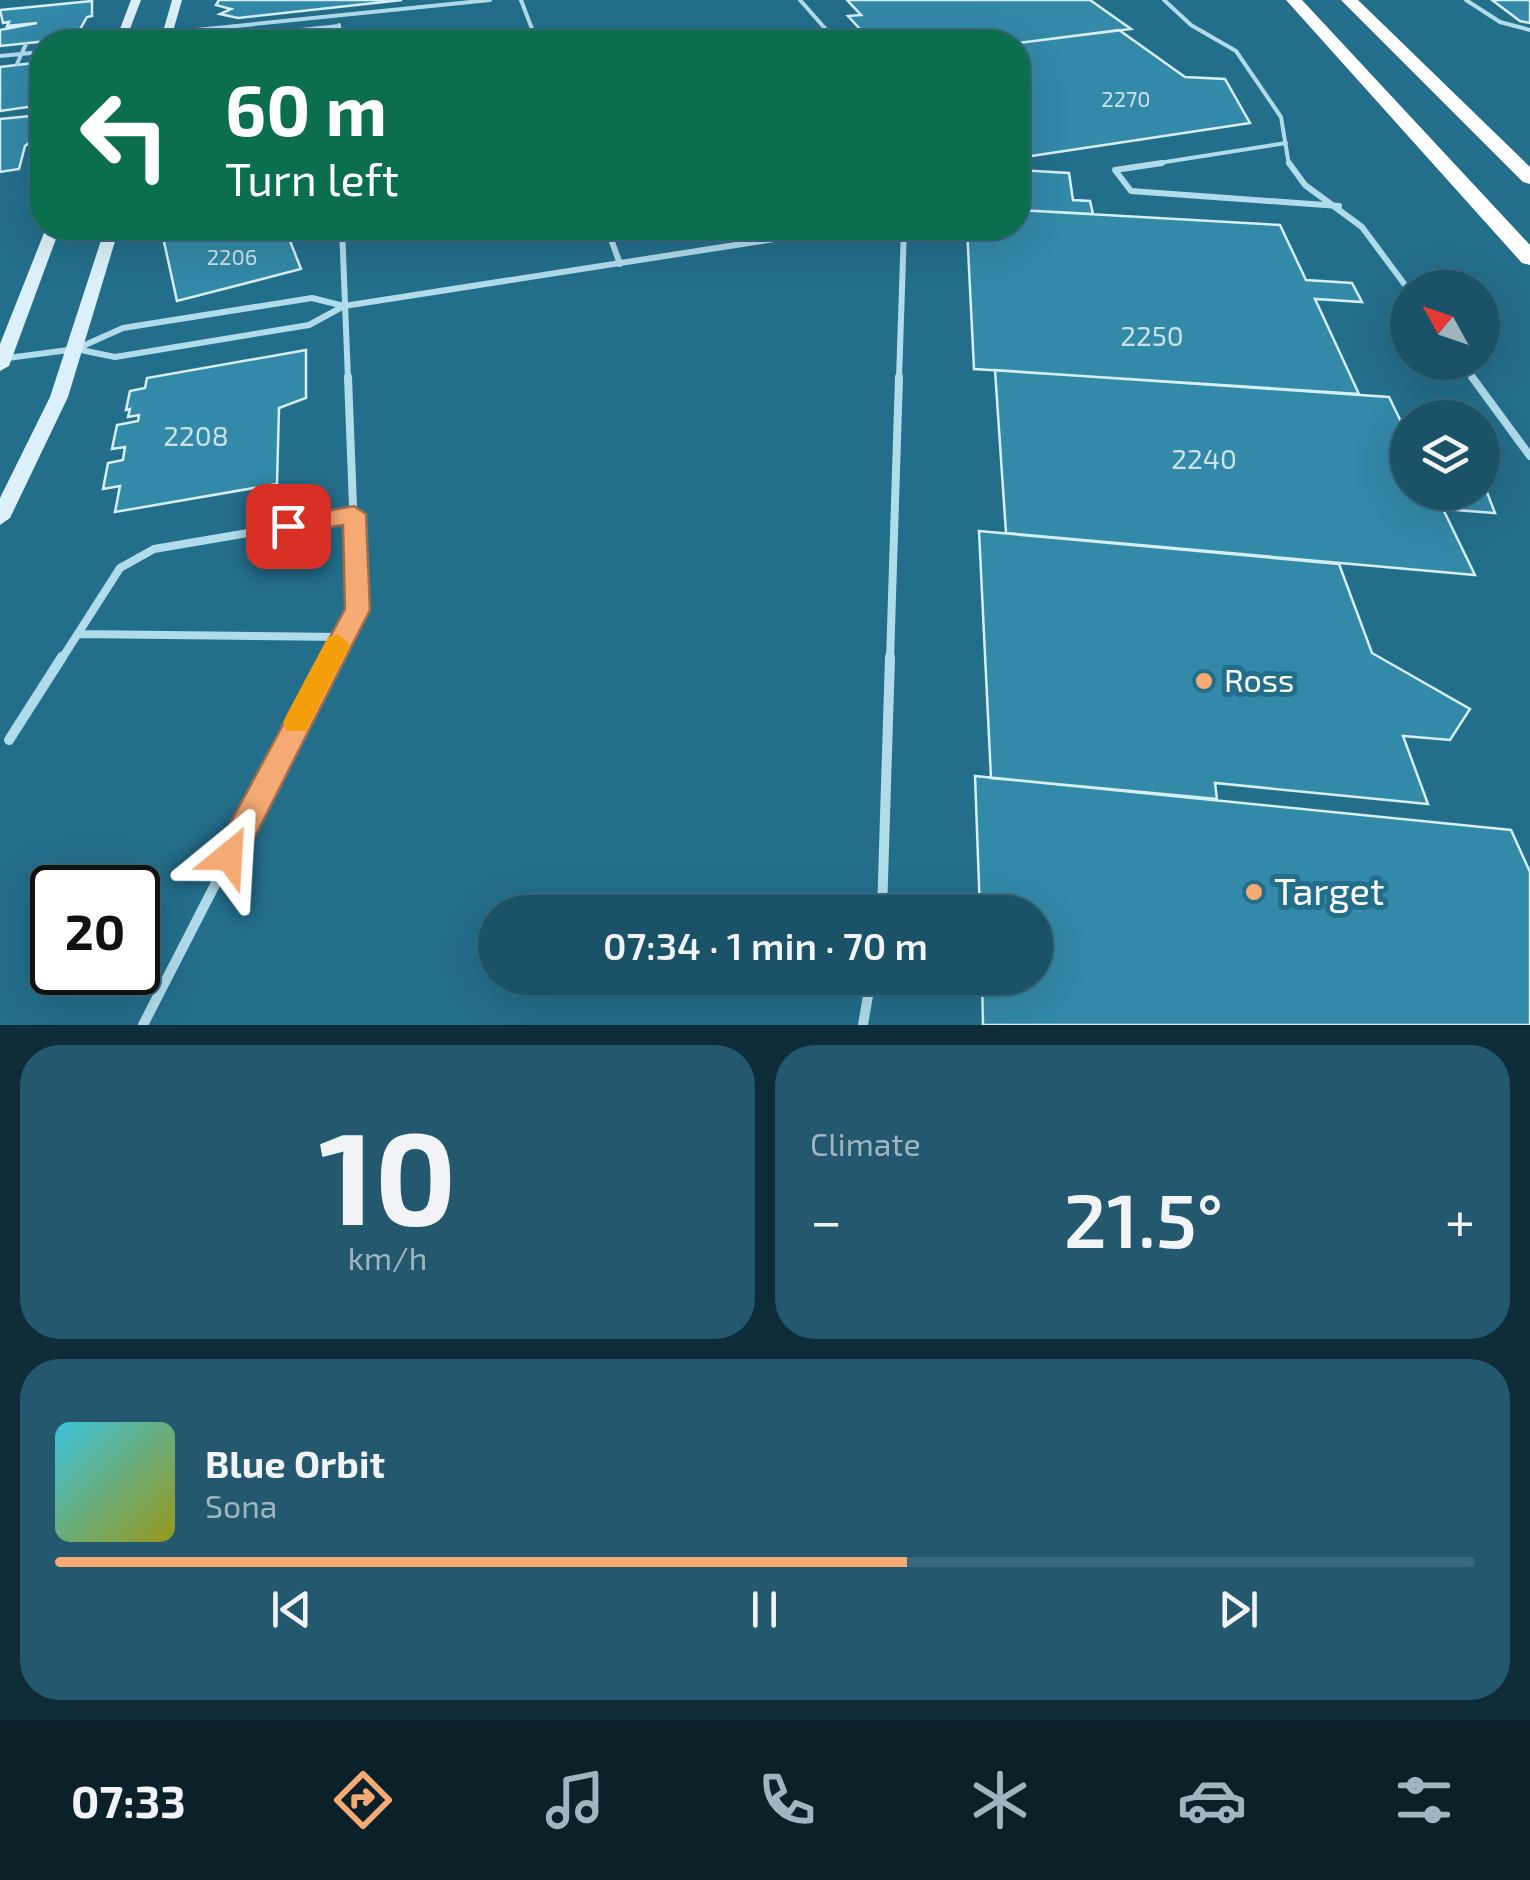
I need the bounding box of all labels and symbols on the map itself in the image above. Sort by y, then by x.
house number: 2270 [1101,85,1151,111]
house number: 2206 [207,243,257,269]
north arrow [1390,270,1500,380]
house number: 2250 [1120,318,1184,352]
house number: 2208 [163,418,229,452]
house number: 2240 [1171,441,1237,475]
pin [246,484,331,569]
place label: Ross [1224,660,1294,698]
marker: Ross [1193,670,1215,692]
position arrow [177,804,281,908]
speed limit sign: 20 [30,865,160,995]
place label: Target [1274,867,1384,913]
marker: Target [1243,881,1265,903]

